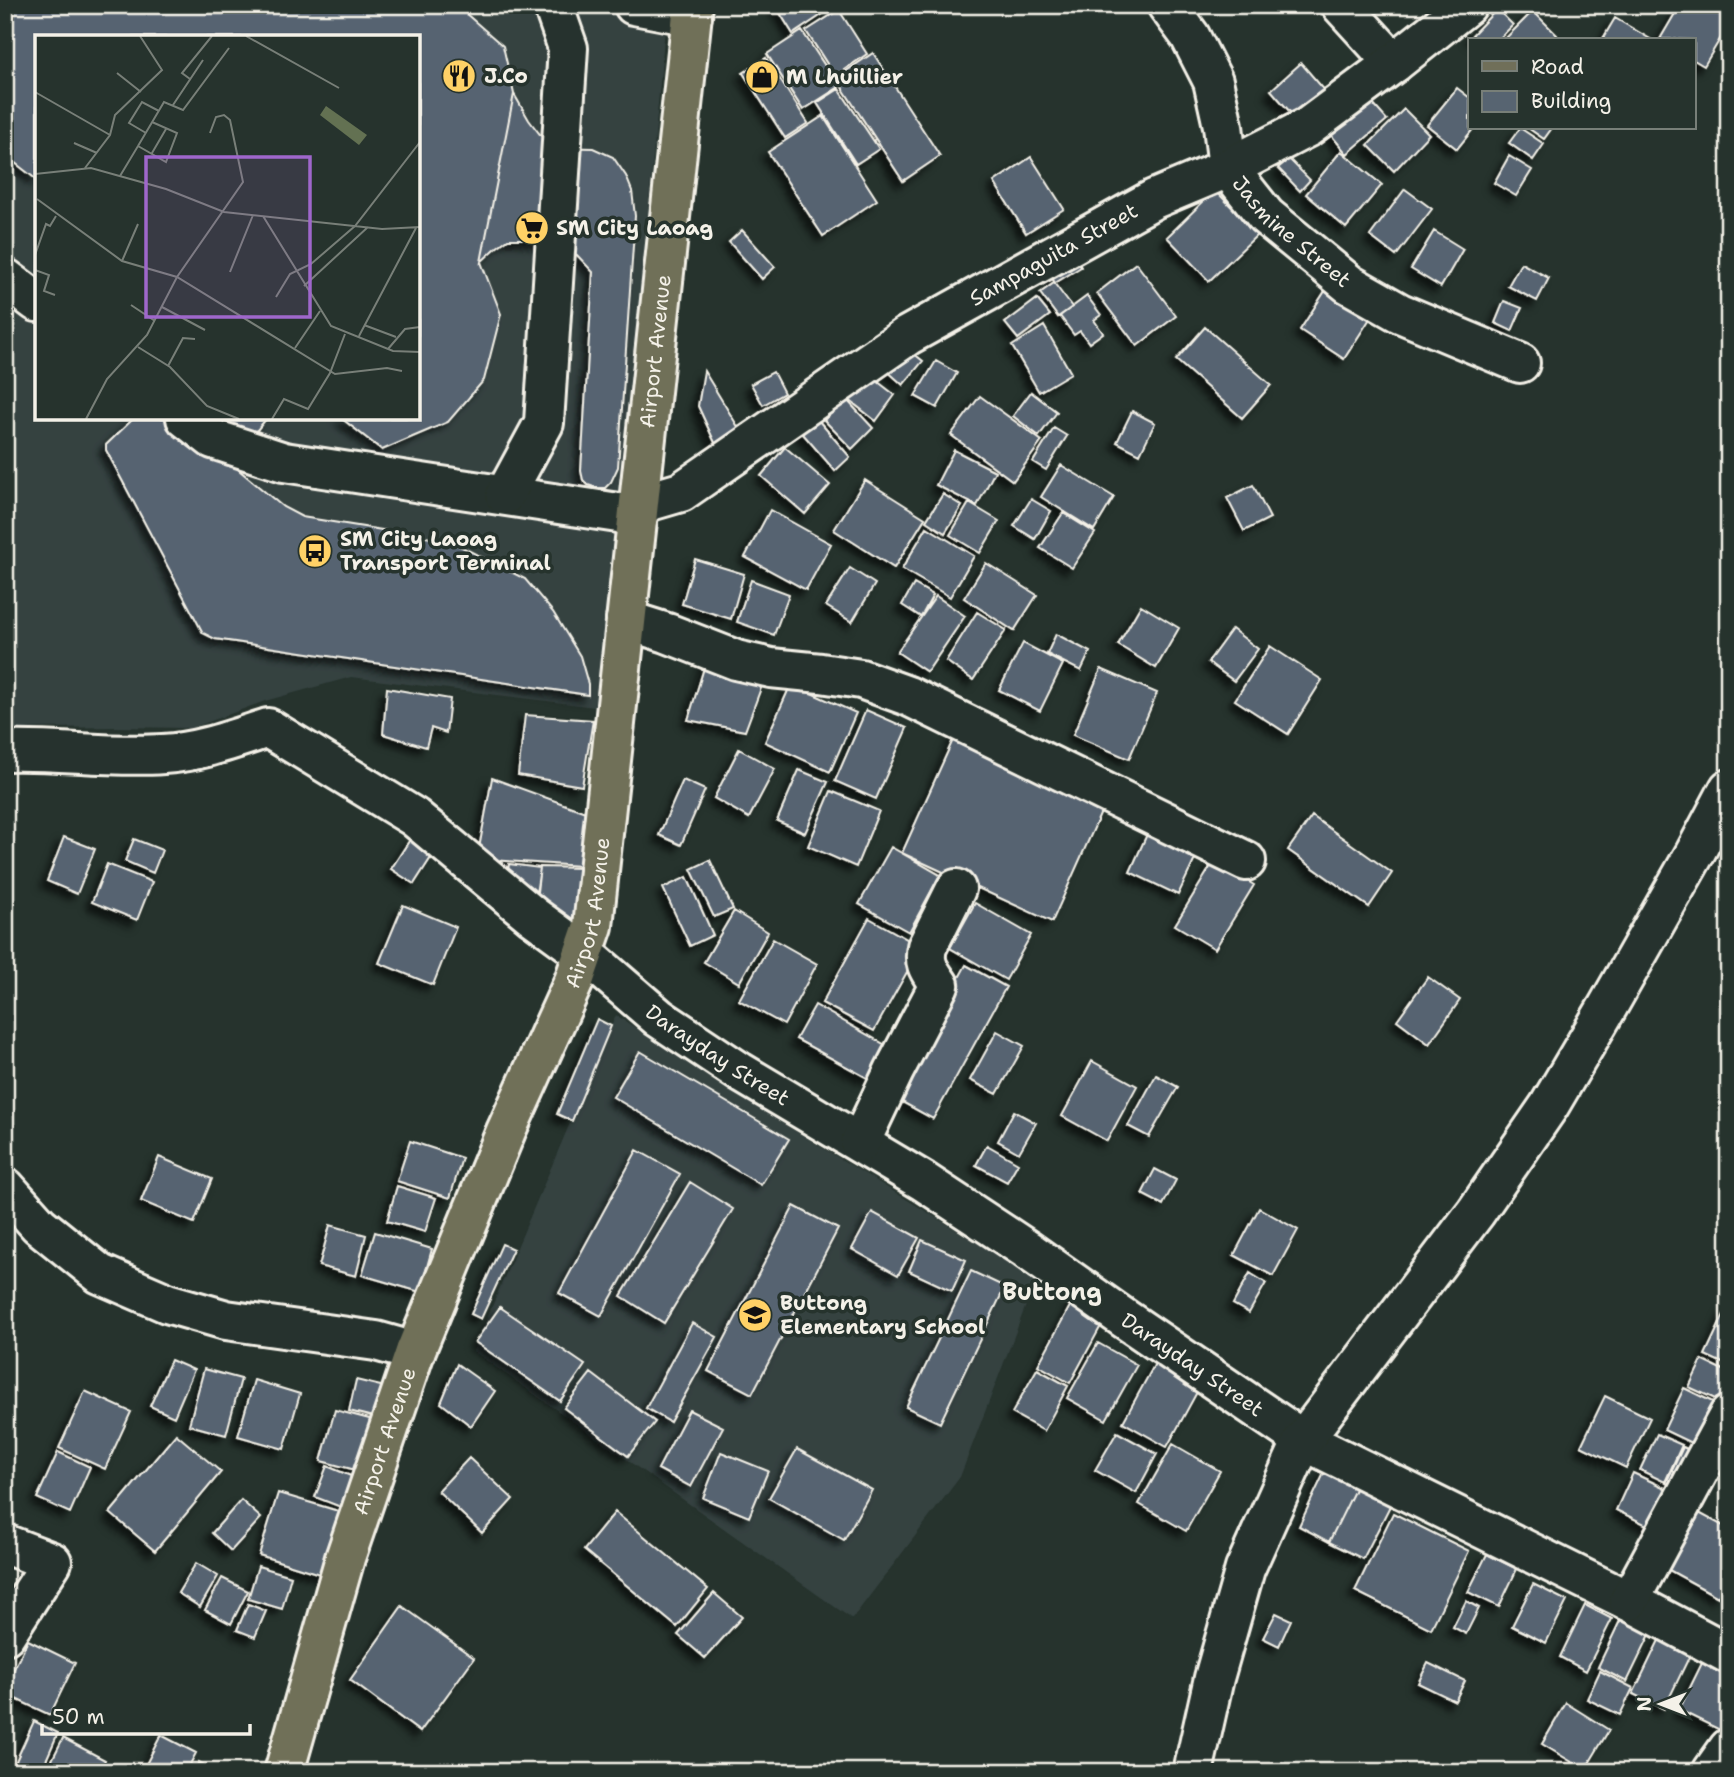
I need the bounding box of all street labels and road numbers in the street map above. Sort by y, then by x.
street label: Jasmine Street [1226,170,1357,294]
street label: Sampaguita Street [964,197,1143,313]
street label: Airport Avenue [633,273,678,430]
street label: Airport Avenue [559,836,617,992]
street label: Darayday Street [639,998,795,1112]
street label: Darayday Street [1116,1306,1269,1423]
street label: Airport Avenue [347,1364,423,1519]

